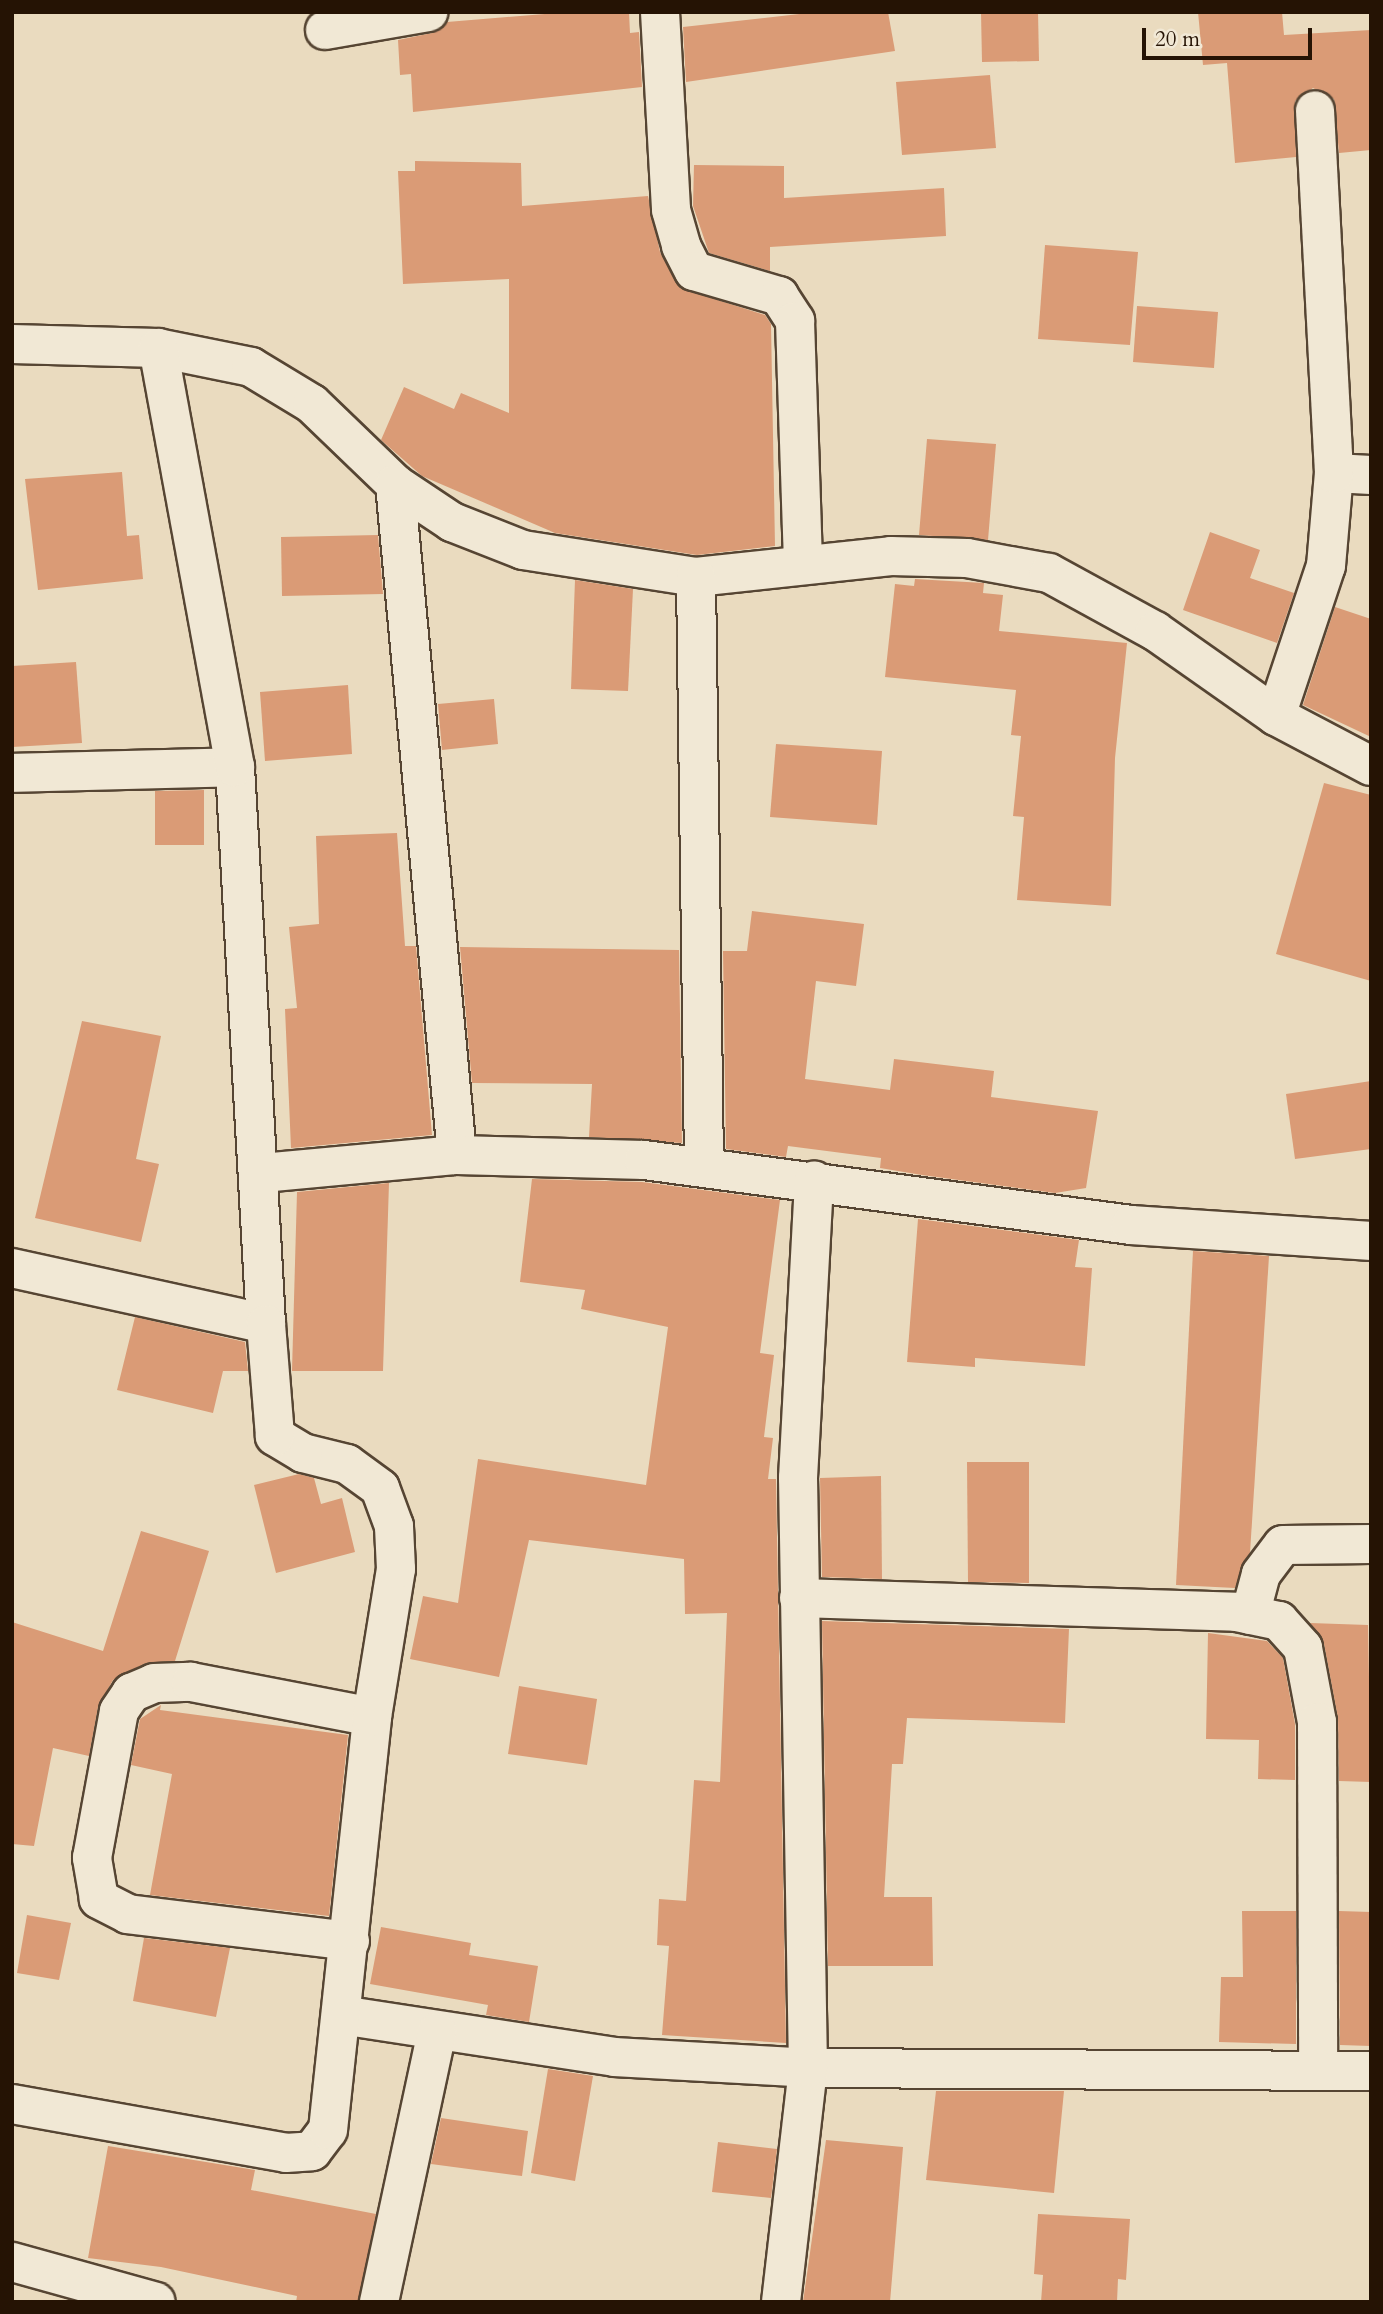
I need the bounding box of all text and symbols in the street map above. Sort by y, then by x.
scale bar [1145,14,1315,58]
text: 20 m [1155,25,1200,54]

